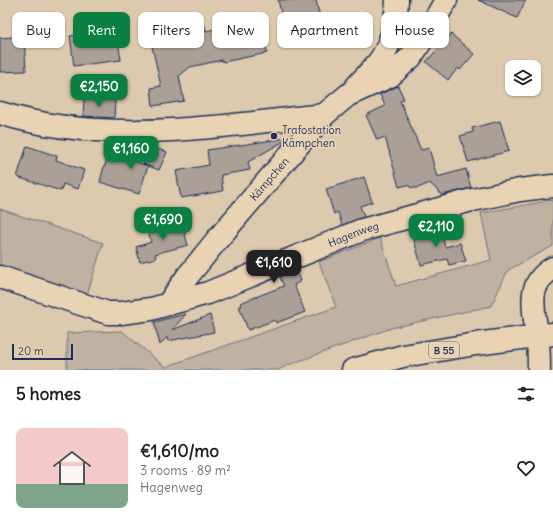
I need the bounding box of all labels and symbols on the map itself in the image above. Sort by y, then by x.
pin: €2,150 [66,74,132,108]
place label: Trafostation Kämpchen [282,123,341,150]
marker: Trafostation Kämpchen [269,131,279,141]
pin: €1,160 [98,136,164,170]
street label: Kämpchen [247,154,292,204]
pin: €1,690 [130,207,196,241]
pin: €2,110 [403,214,469,248]
street label: Hagenweg [326,219,380,250]
pin: €1,610 [241,250,307,284]
scale bar [12,342,73,361]
road number: B 55 [429,342,459,358]

